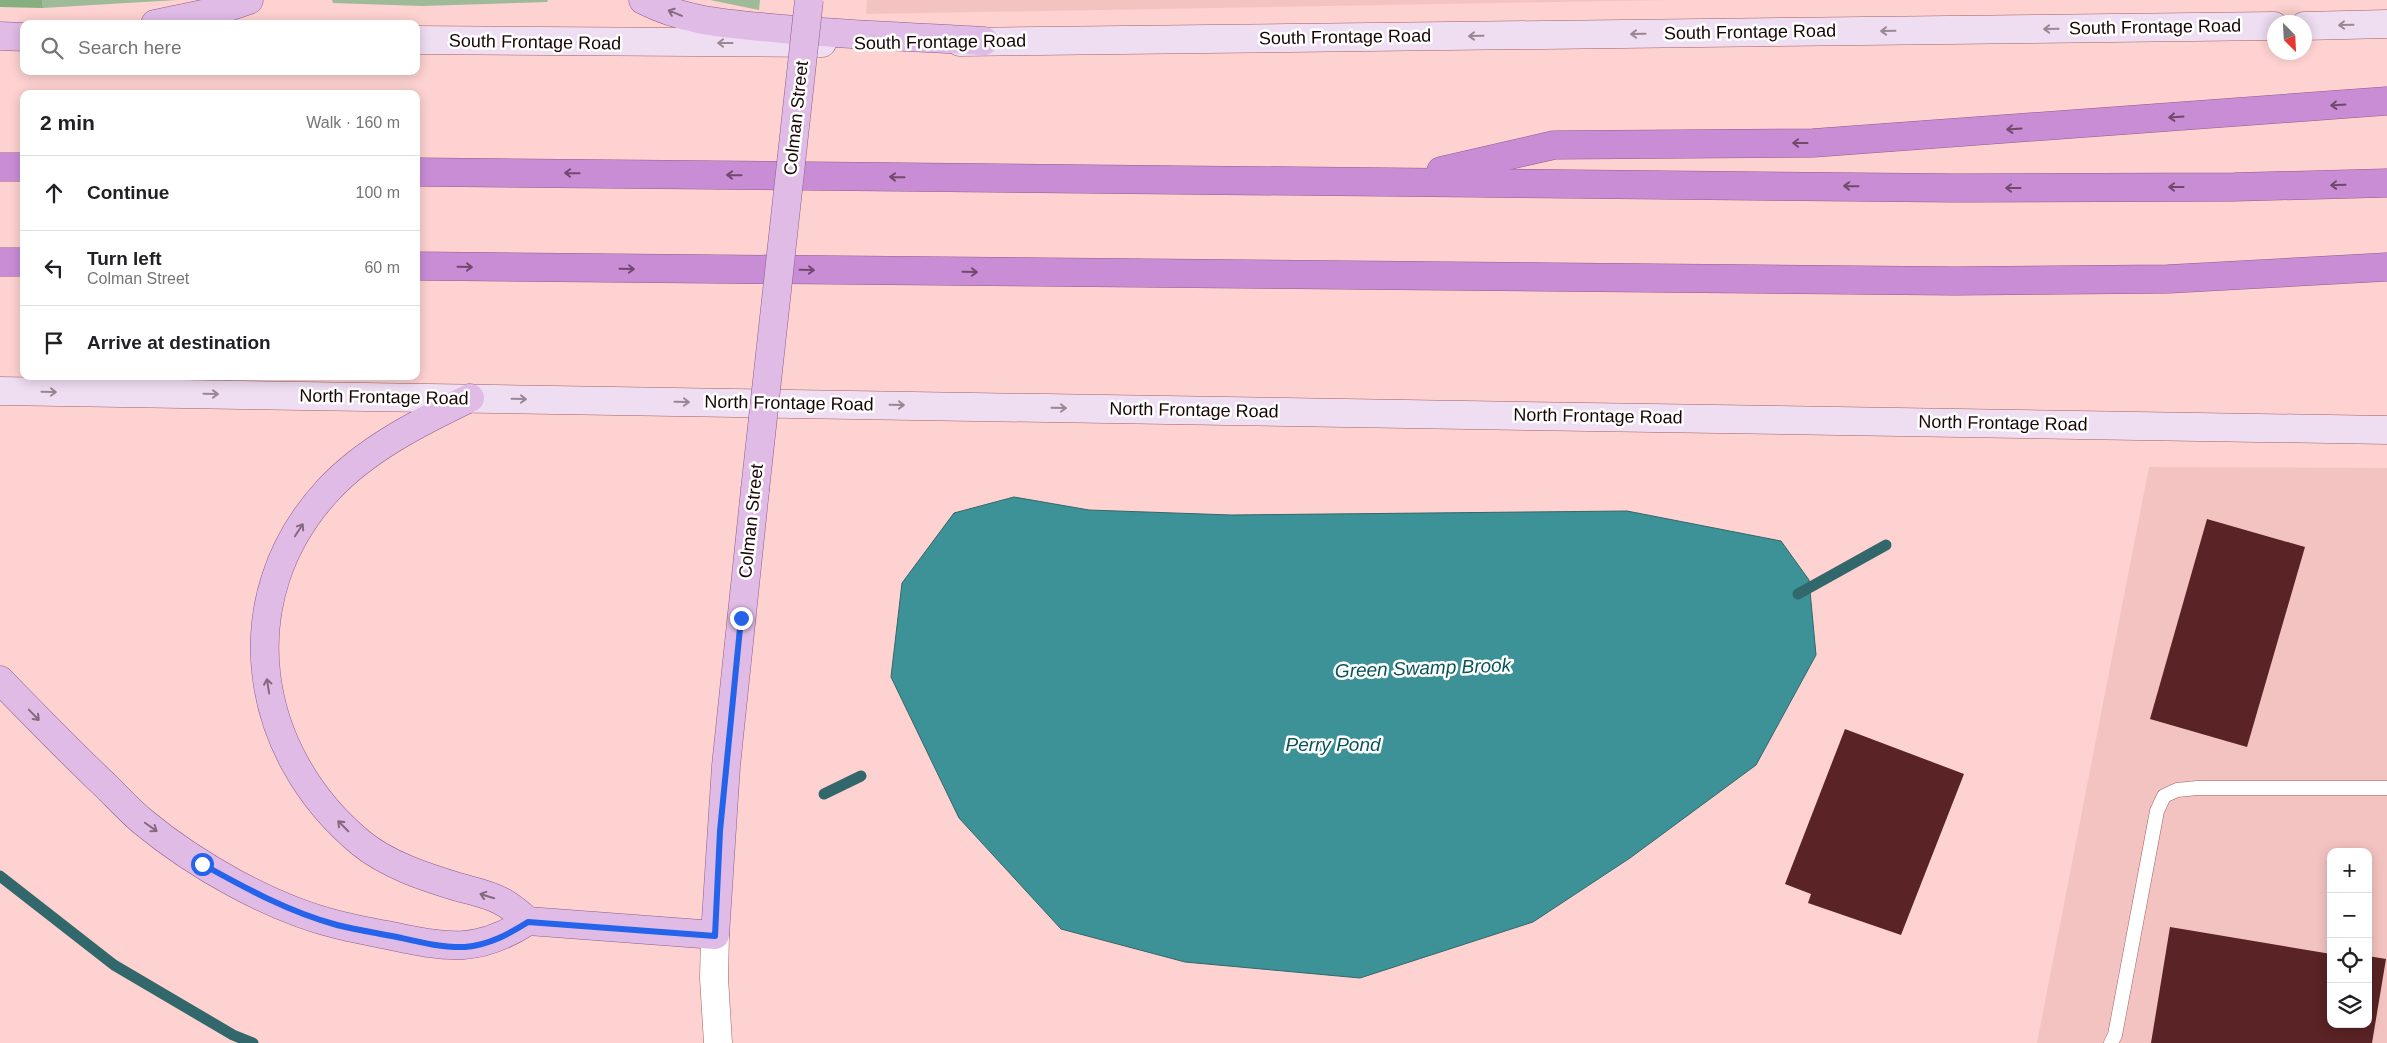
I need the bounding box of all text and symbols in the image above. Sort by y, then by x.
one-way arrow [668,8,683,18]
street label: South Frontage Road [2069,15,2241,39]
north arrow [2267,15,2312,60]
search box [20,20,420,75]
street label: South Frontage Road [1664,20,1836,44]
one-way arrow [2338,20,2354,30]
one-way arrow [2043,24,2059,33]
street label: South Frontage Road [1259,25,1431,49]
one-way arrow [1881,26,1897,36]
one-way arrow [1631,29,1647,39]
street label: South Frontage Road [449,30,621,54]
street label: South Frontage Road [854,30,1026,54]
one-way arrow [1468,31,1484,41]
icon: search [38,34,66,62]
text: Search here [78,37,182,58]
one-way arrow [717,38,734,48]
street label: Colman Street [780,60,812,176]
one-way arrow [2331,100,2347,110]
text: 2 min [40,111,95,134]
one-way arrow [2169,112,2185,122]
text: Walk · 160 m [306,114,400,131]
one-way arrow [2007,124,2023,133]
one-way arrow [1792,138,1808,148]
one-way arrow [564,168,580,178]
one-way arrow [726,170,742,180]
one-way arrow [889,172,905,182]
icon: ahead [40,179,68,207]
one-way arrow [2331,180,2347,189]
text: Continue [87,182,169,203]
one-way arrow [1843,182,1859,191]
one-way arrow [2168,182,2184,192]
one-way arrow [2006,183,2022,193]
text: 100 m [356,184,400,201]
text: Turn left [87,248,162,269]
icon: left [40,254,68,282]
text: 60 m [364,259,400,276]
one-way arrow [456,262,473,272]
one-way arrow [619,264,635,274]
one-way arrow [799,266,815,275]
one-way arrow [962,267,978,277]
text: Colman Street [87,270,189,287]
icon: arrive [40,329,68,357]
text: Arrive at destination [87,332,271,353]
street label: North Frontage Road [299,386,469,408]
one-way arrow [40,387,56,397]
one-way arrow [202,389,219,399]
street label: North Frontage Road [704,392,874,414]
one-way arrow [510,394,527,404]
one-way arrow [673,397,689,406]
street label: North Frontage Road [1109,399,1279,421]
one-way arrow [888,400,904,410]
one-way arrow [1050,403,1067,413]
street label: North Frontage Road [1513,405,1683,427]
street label: North Frontage Road [1918,412,2088,434]
street label: Colman Street [735,463,767,579]
one-way arrow [293,523,304,537]
route end [730,607,753,630]
water label: Green Swamp Brook [1335,654,1513,682]
one-way arrow [262,678,272,694]
one-way arrow [28,708,40,721]
water label: Perry Pond [1285,734,1382,755]
one-way arrow [337,820,349,832]
one-way arrow [144,822,158,832]
map controls [2327,848,2372,1028]
button: + [2327,848,2372,893]
route start [191,853,214,876]
one-way arrow [480,890,496,900]
button: − [2327,893,2372,938]
button: locate [2327,938,2372,983]
button: layers [2327,983,2372,1028]

